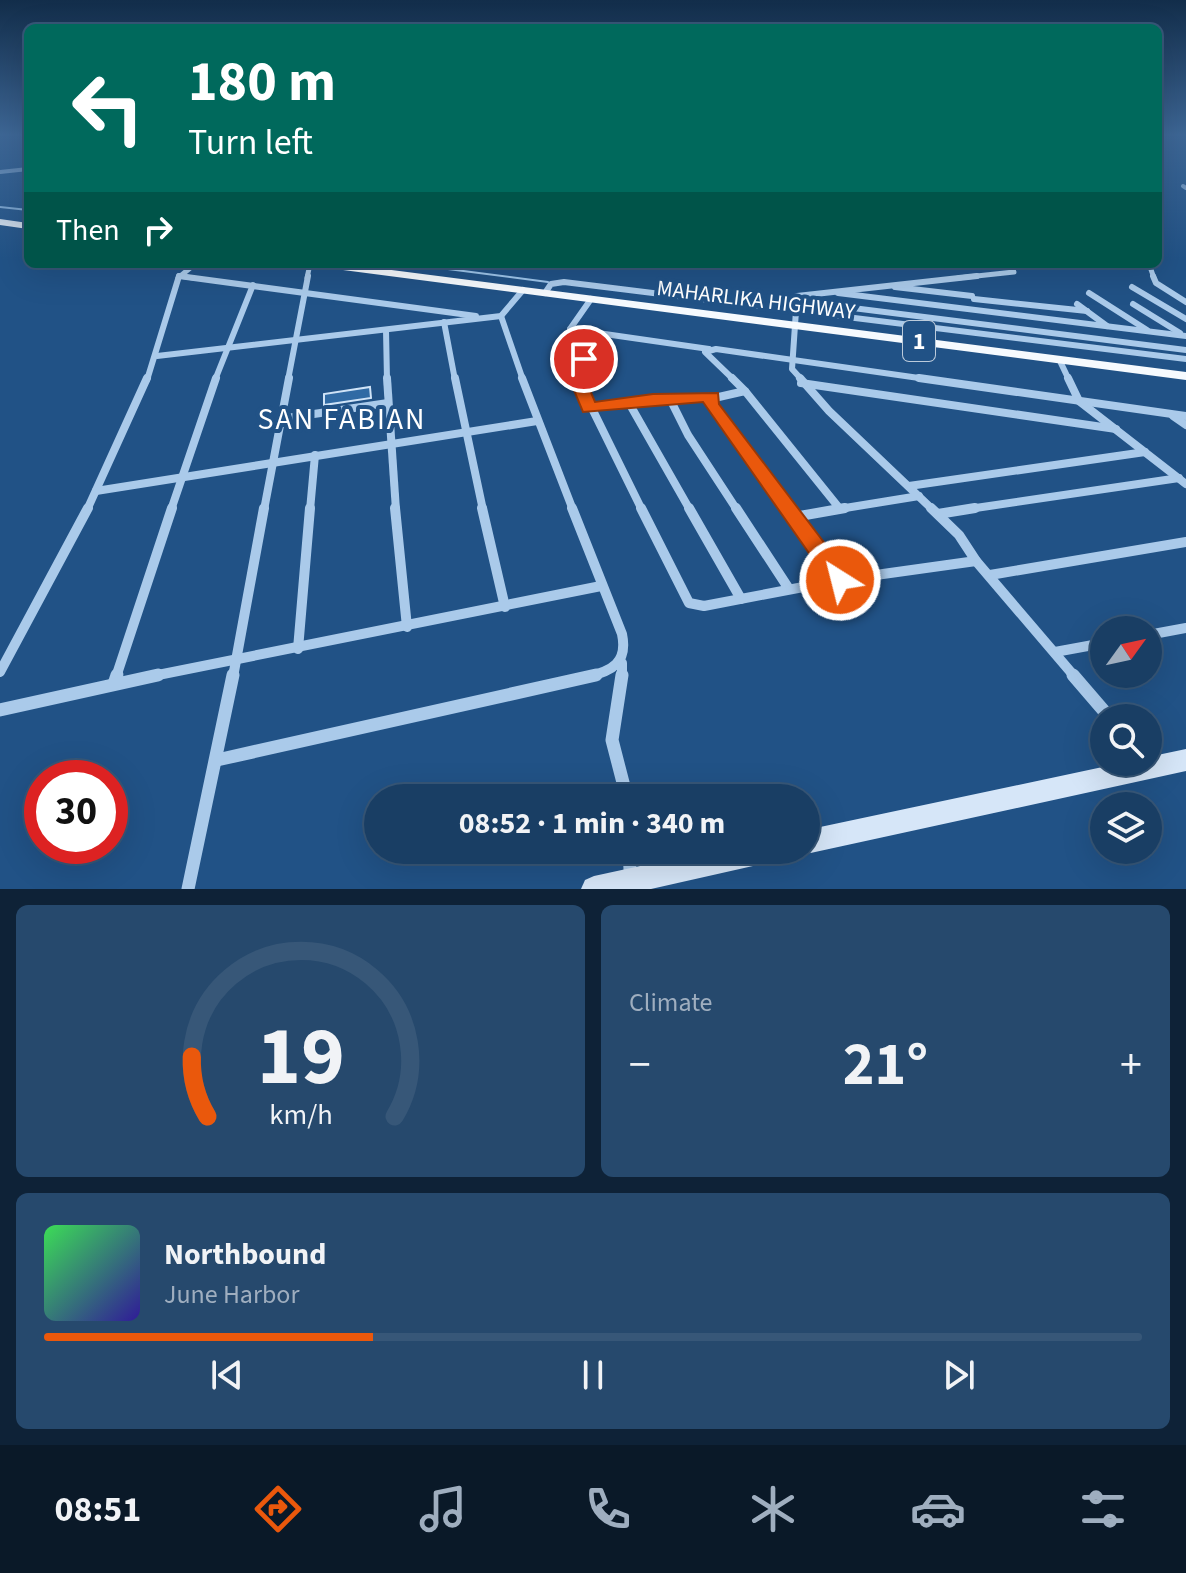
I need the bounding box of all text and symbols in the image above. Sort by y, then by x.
text: 180 m [188,43,336,122]
icon: left [56,56,160,160]
text: Turn left [188,117,313,168]
icon: right [136,208,180,252]
text: Then [56,209,120,252]
street label: MAHARLIKA HIGHWAY [655,272,857,328]
road number: 1 [903,321,935,361]
pin [550,325,618,393]
icon: arrive [562,337,606,381]
district label: SAN FABIAN [258,398,426,441]
position arrow [798,538,882,622]
north arrow [1090,616,1162,688]
map controls [1090,616,1162,864]
button: search [1090,704,1162,776]
speed limit sign: 30 [24,760,128,864]
button: layers [1090,792,1162,864]
text: 08:52 · 1 min · 340 m [459,802,725,845]
text: Climate [629,984,713,1021]
text: 19 [257,998,344,1116]
text: 21° [843,1023,928,1108]
text: − [629,1034,651,1097]
text: + [1120,1034,1142,1097]
text: km/h [269,1095,332,1135]
text: Northbound [164,1233,326,1276]
text: June Harbor [164,1276,300,1313]
icon: previous [205,1353,249,1397]
icon: pause [571,1353,615,1397]
icon: next [937,1353,981,1397]
icon: directions [250,1481,306,1537]
icon: music [415,1481,471,1537]
icon: phone [580,1481,636,1537]
icon: climate [745,1481,801,1537]
icon: car [910,1481,966,1537]
icon: filters [1075,1481,1131,1537]
text: 08:51 [55,1484,141,1535]

